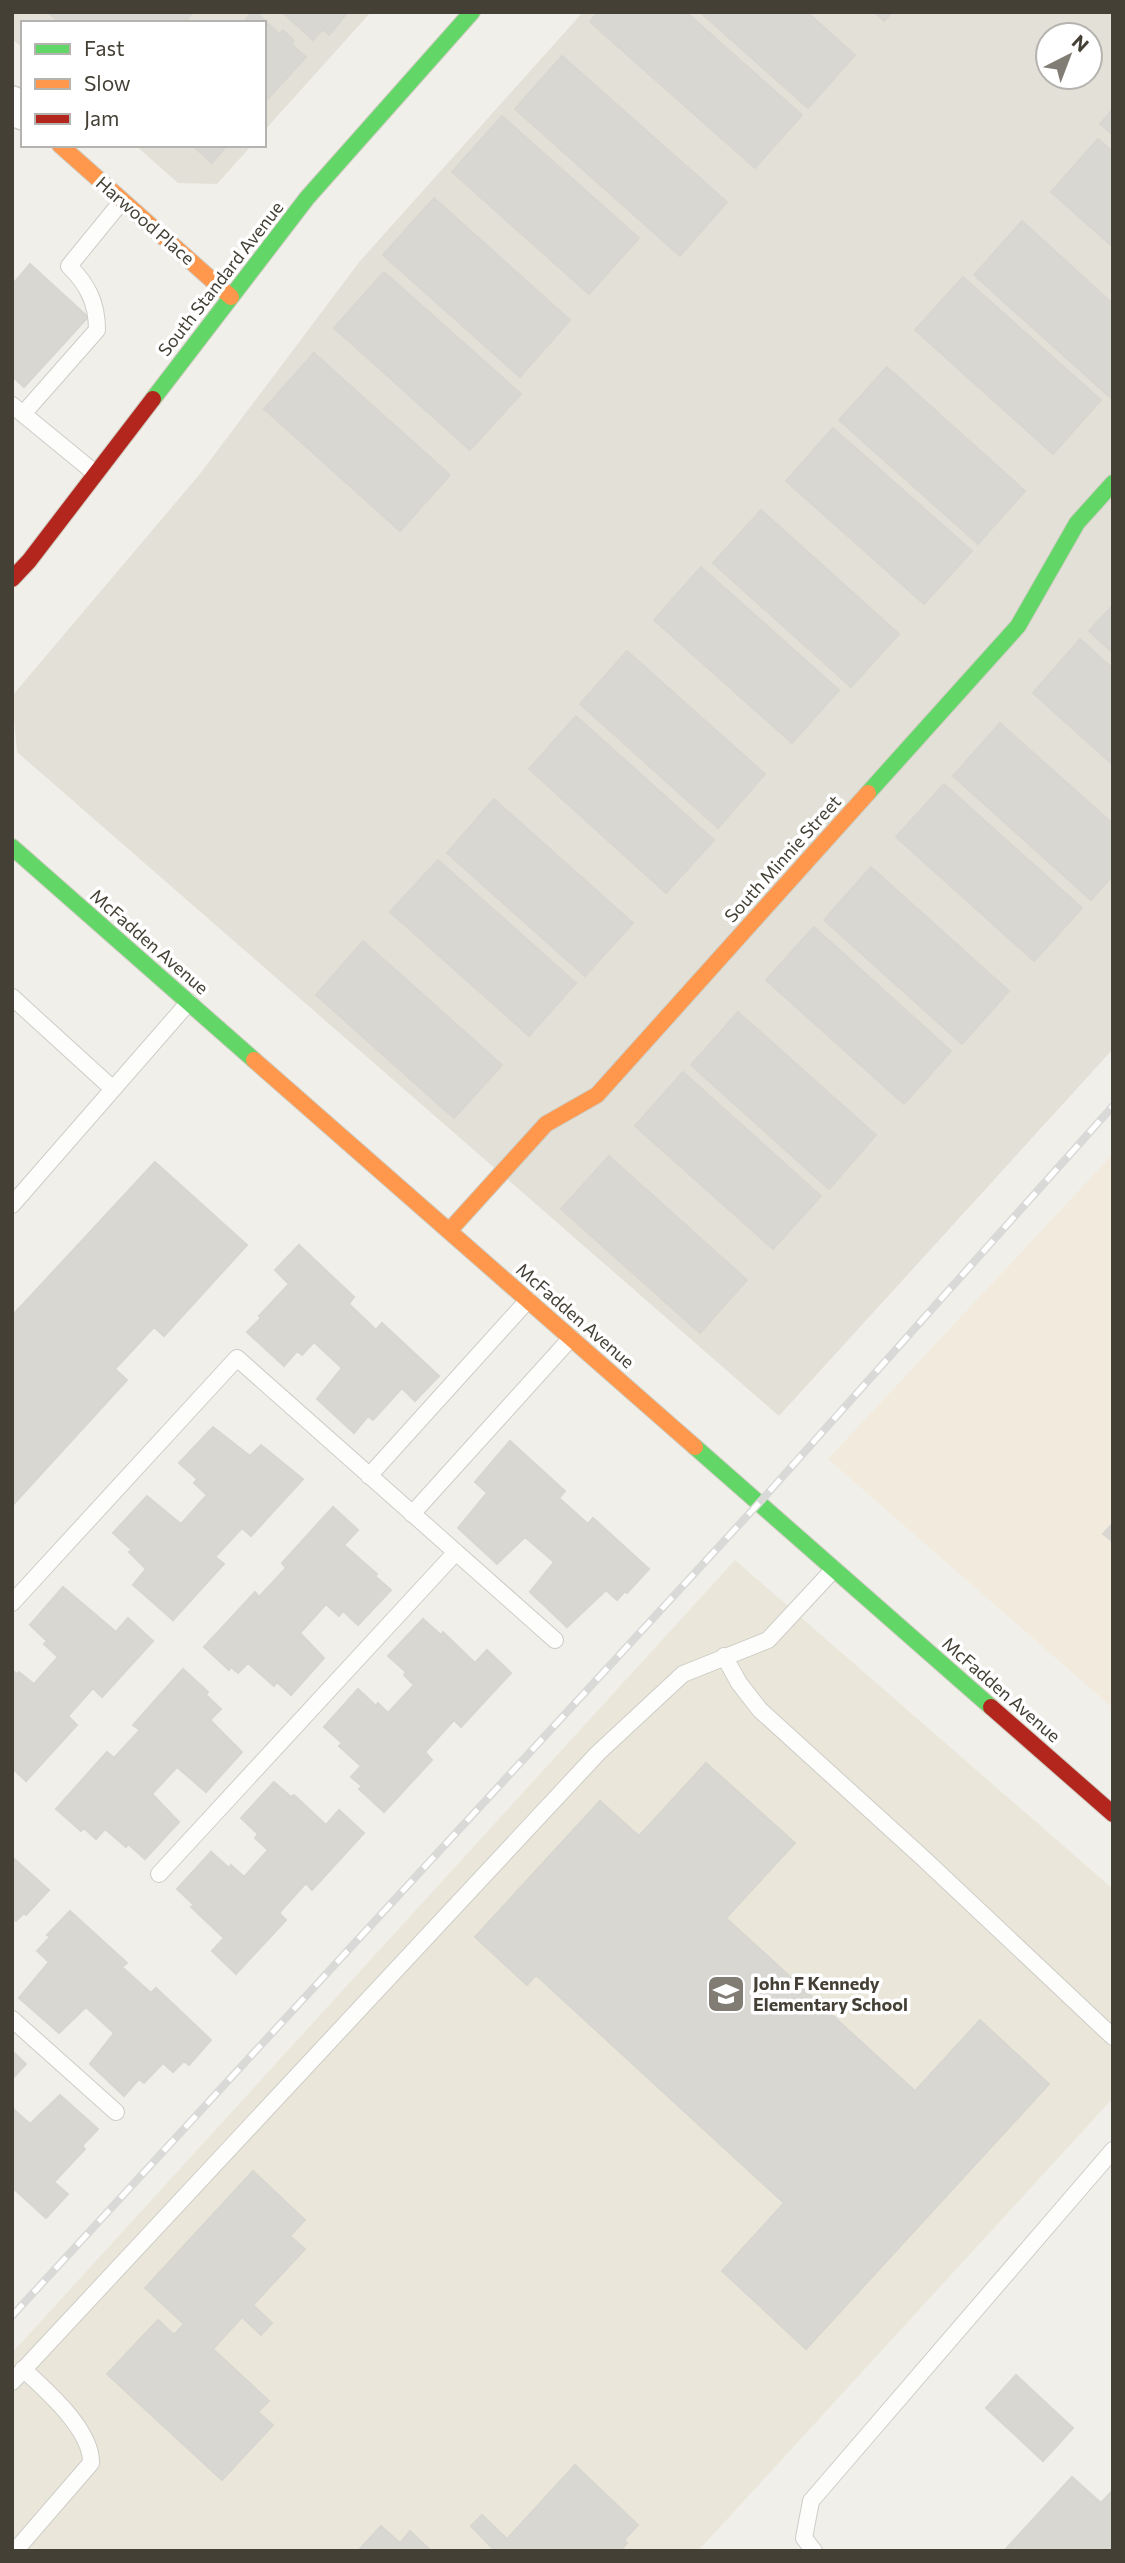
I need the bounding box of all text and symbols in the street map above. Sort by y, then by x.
legend [21,21,266,147]
north arrow [1034,21,1104,91]
text: N [1068,30,1094,56]
text: Fast [84,35,125,60]
text: Slow [84,70,131,95]
text: Jam [84,105,119,130]
street label: Harwood Place [92,172,199,269]
street label: South Standard Avenue [153,197,288,360]
street label: South Minnie Street [719,790,845,926]
street label: McFadden Avenue [86,884,213,999]
street label: McFadden Avenue [512,1258,639,1373]
street label: McFadden Avenue [938,1632,1065,1747]
place label: John F Kennedy Elementary School [753,1972,908,2015]
school or university icon: John F Kennedy Elementary School [705,1973,747,2015]

